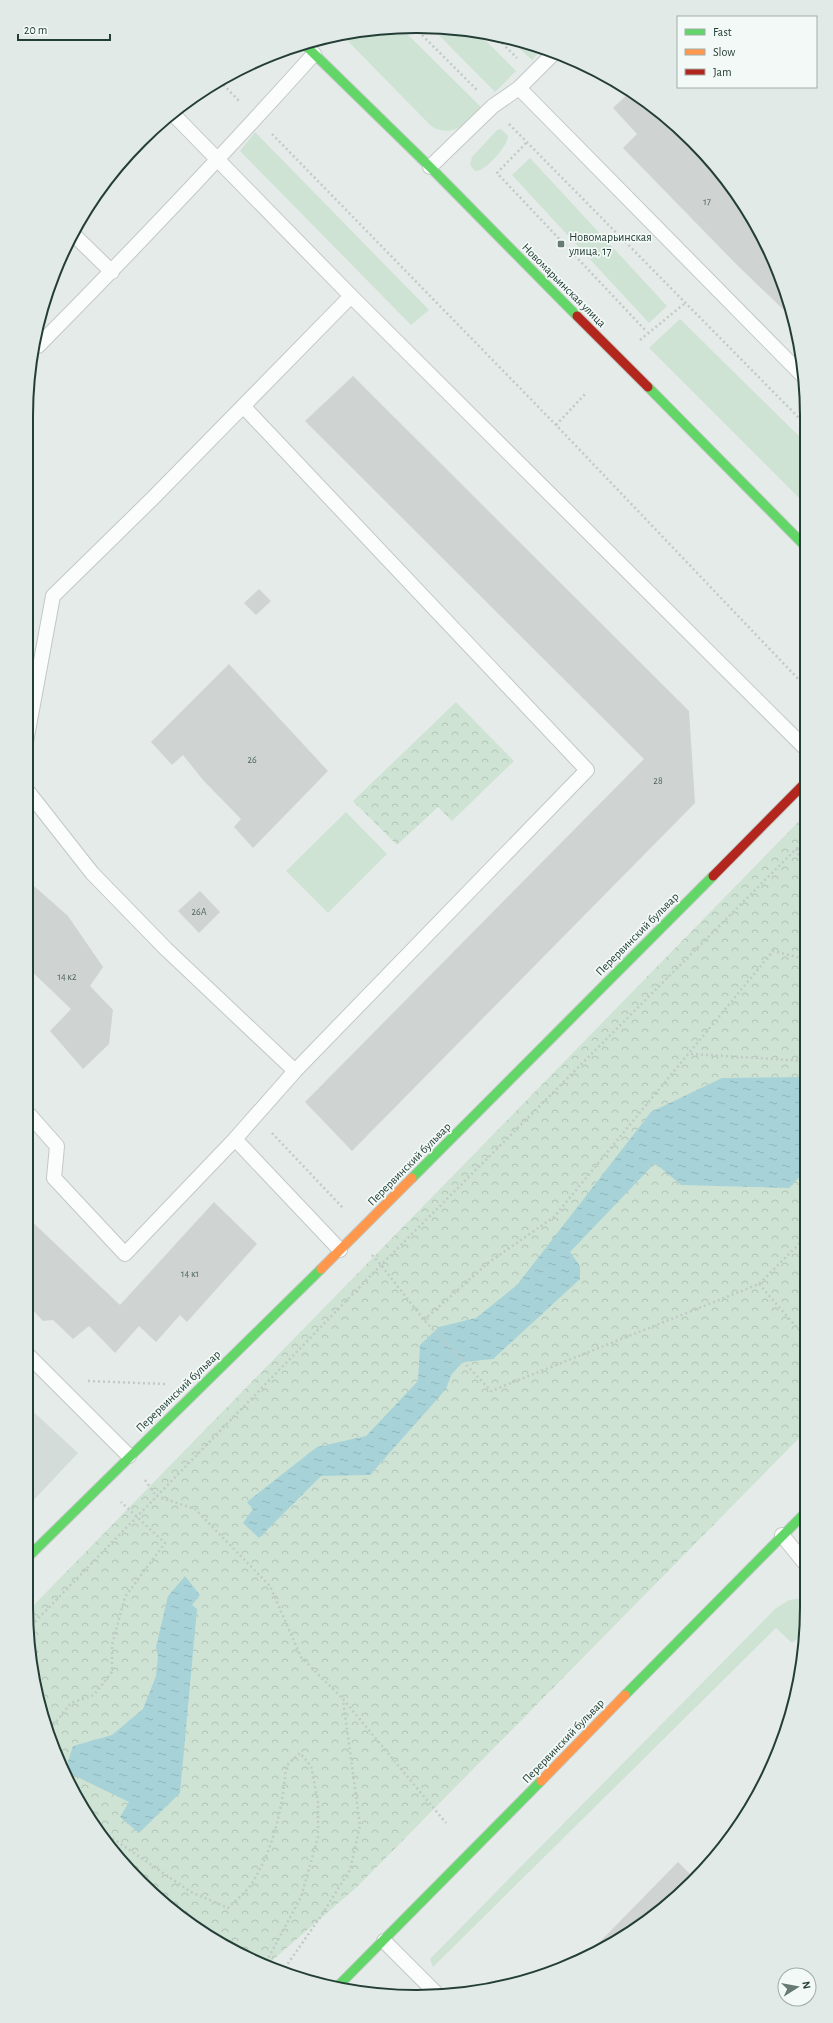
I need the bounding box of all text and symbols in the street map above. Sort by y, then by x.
scale bar [18,16,110,42]
legend [677,16,817,88]
text: 20 m [24,24,47,36]
text: Fast [713,26,732,38]
text: Slow [713,46,735,58]
text: Jam [713,66,732,78]
house number: 17 [703,197,711,207]
place label: Новомарьинская улица, 17 [568,231,652,258]
marker: Новомарьинская улица, 17 [556,239,566,249]
street label: Новомарьинская улица [519,241,609,330]
house number: 26 [247,755,257,765]
house number: 28 [653,776,663,786]
street label: Перервинский бульвар [593,890,682,979]
house number: 26А [191,907,207,917]
house number: 14 к2 [57,972,77,982]
street label: Перервинский бульвар [365,1120,454,1209]
house number: 14 к1 [181,1269,199,1279]
street label: Перервинский бульвар [134,1348,223,1435]
street label: Перервинский бульвар [520,1697,607,1786]
north arrow [777,1967,817,2007]
text: N [800,1980,812,1990]

